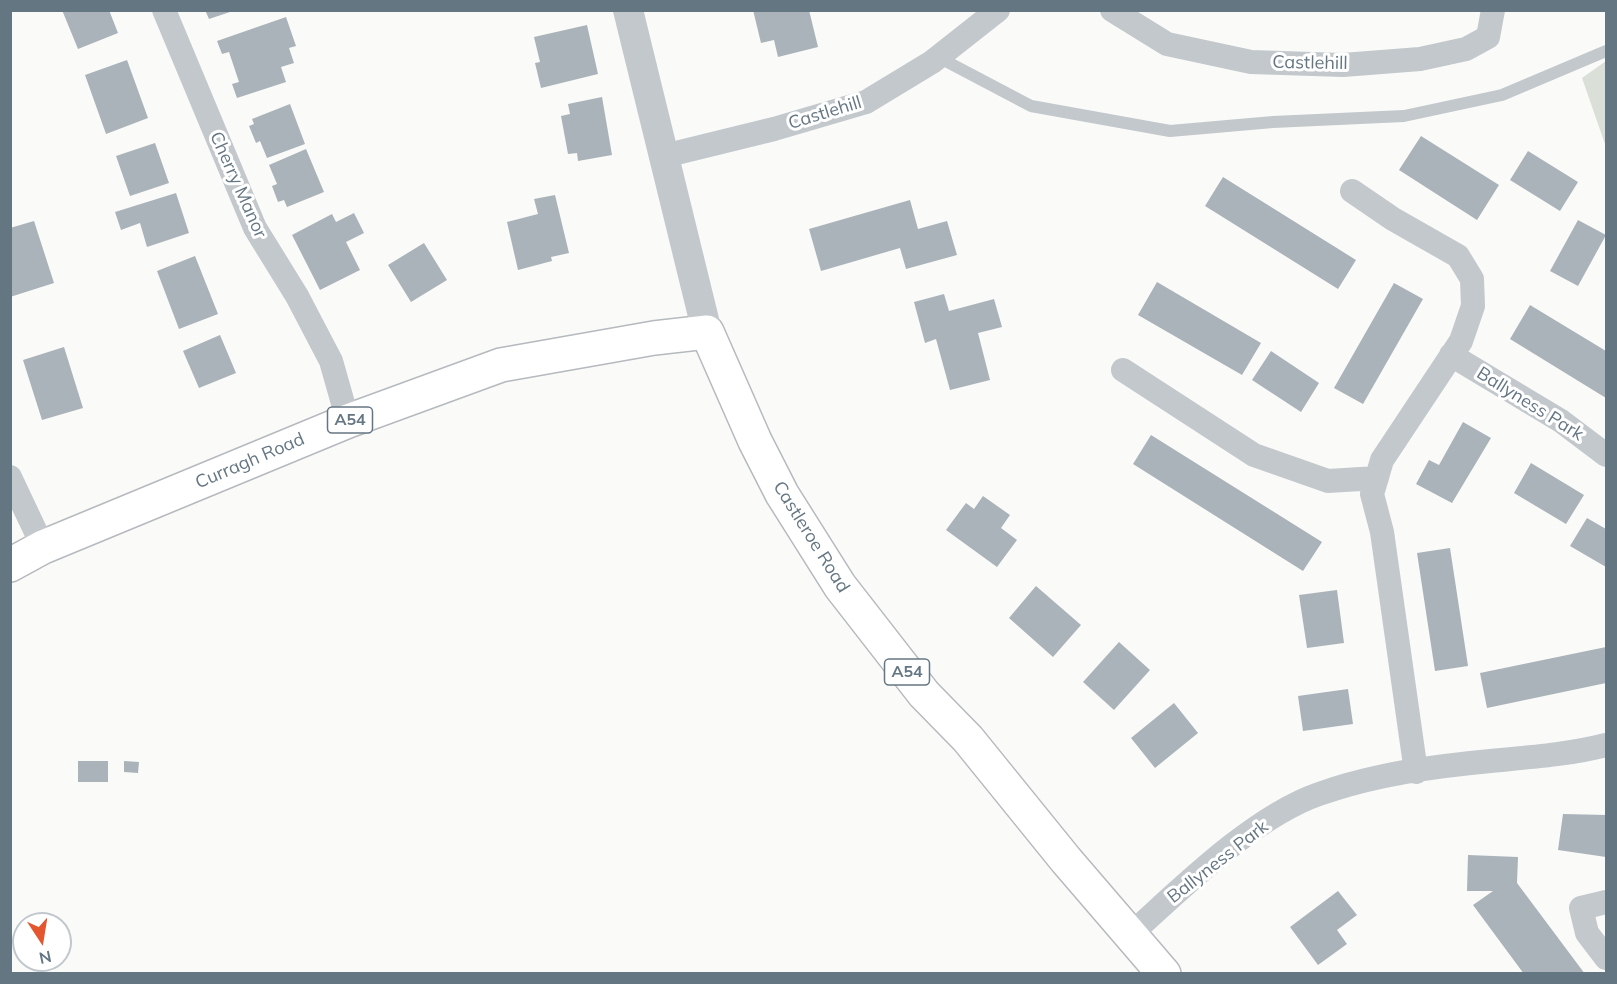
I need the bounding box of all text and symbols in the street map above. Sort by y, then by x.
street label: Castlehill [1272,52,1348,74]
street label: Castlehill [786,92,864,134]
street label: Cherry Manor [205,128,271,242]
street label: Ballyness Park [1473,363,1587,445]
road number: A54 [328,407,372,433]
street label: Curragh Road [192,428,308,494]
street label: Castleroe Road [768,477,854,597]
road number: A54 [884,659,930,685]
street label: Ballyness Park [1163,816,1273,908]
north arrow [12,912,72,972]
text: N [37,947,53,969]

